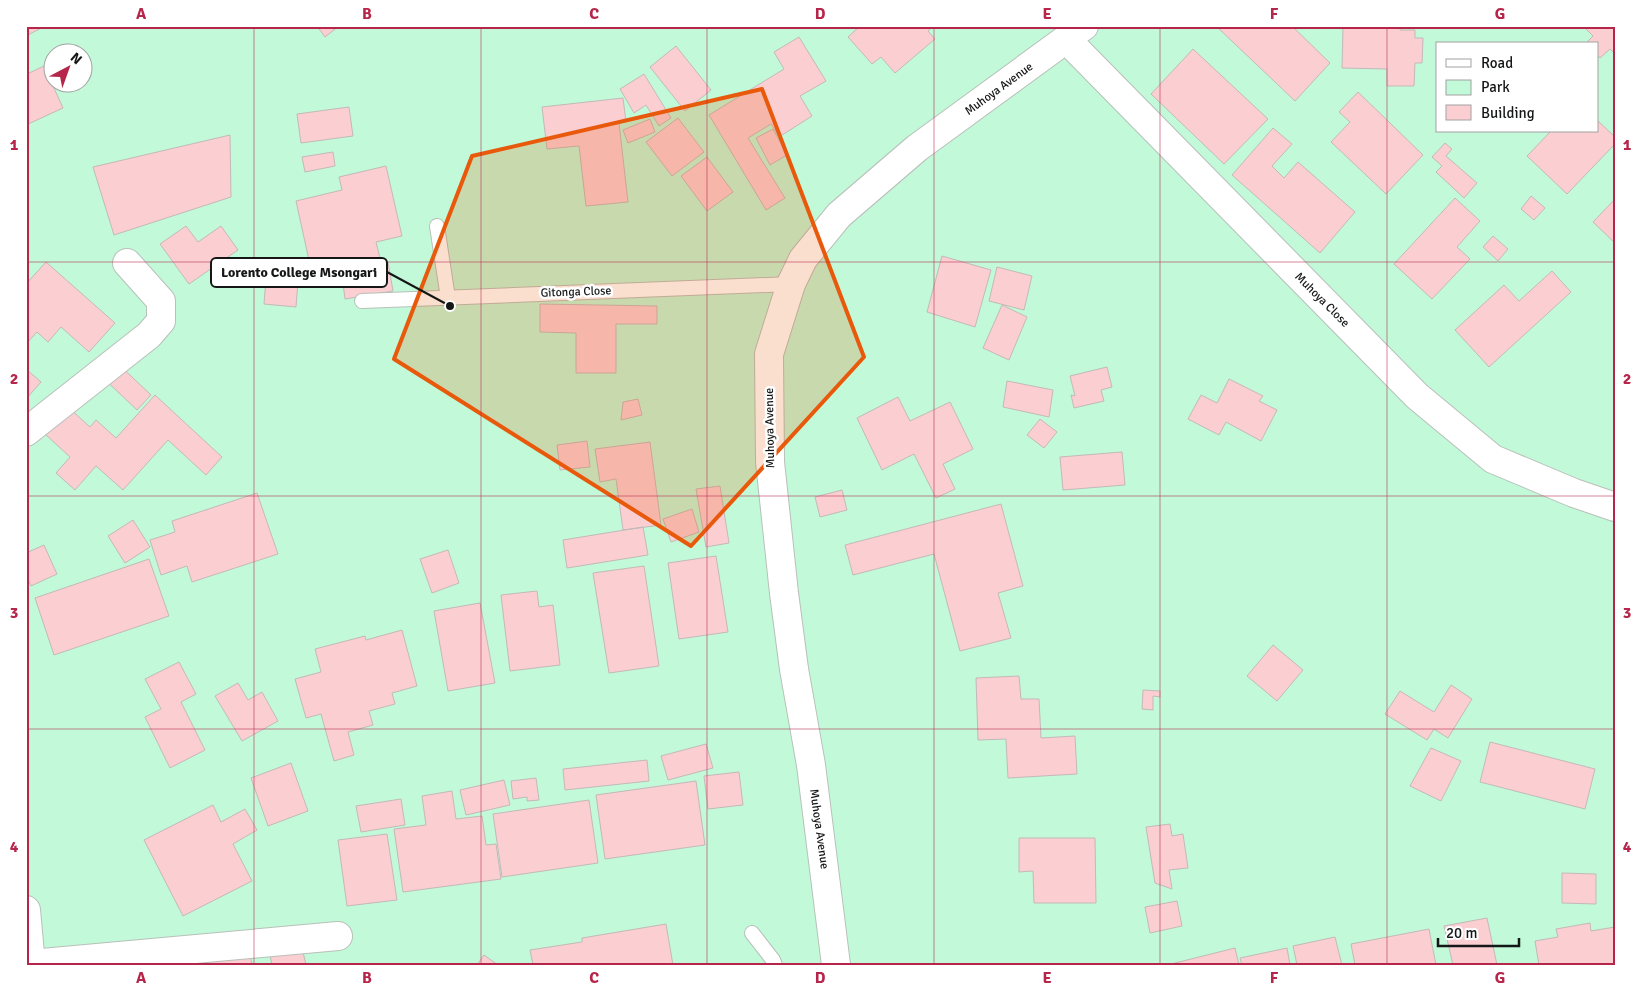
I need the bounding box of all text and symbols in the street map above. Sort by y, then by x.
text: A [136,4,147,24]
text: B [362,4,372,24]
text: C [589,4,599,24]
text: D [815,4,826,24]
text: E [1042,4,1052,24]
text: F [1270,4,1279,24]
text: G [1495,4,1505,24]
north arrow [42,42,92,92]
legend [1436,42,1598,132]
text: N [67,49,85,68]
text: Road [1481,54,1513,72]
street label: Muhoya Avenue [962,59,1036,119]
text: Park [1481,78,1510,96]
text: Building [1481,104,1535,122]
text: 1 [10,135,19,155]
text: 1 [1623,135,1632,155]
callout: Lorento College Msongari [211,258,387,287]
text: Lorento College Msongari [221,264,377,281]
street label: Muhoya Close [1292,270,1352,330]
street label: Gitonga Close [540,283,612,301]
text: 2 [10,369,18,389]
text: 2 [1623,369,1631,389]
street label: Muhoya Avenue [762,388,778,468]
text: 3 [10,603,18,623]
text: 3 [1623,603,1631,623]
street label: Muhoya Avenue [806,788,832,870]
text: 4 [10,837,19,857]
text: 4 [1623,837,1632,857]
scale bar [1438,916,1520,948]
text: 20 m [1446,924,1477,942]
text: A [136,968,147,988]
text: B [362,968,372,988]
text: C [589,968,599,988]
text: D [815,968,826,988]
text: E [1042,968,1052,988]
text: F [1270,968,1279,988]
text: G [1495,968,1505,988]

